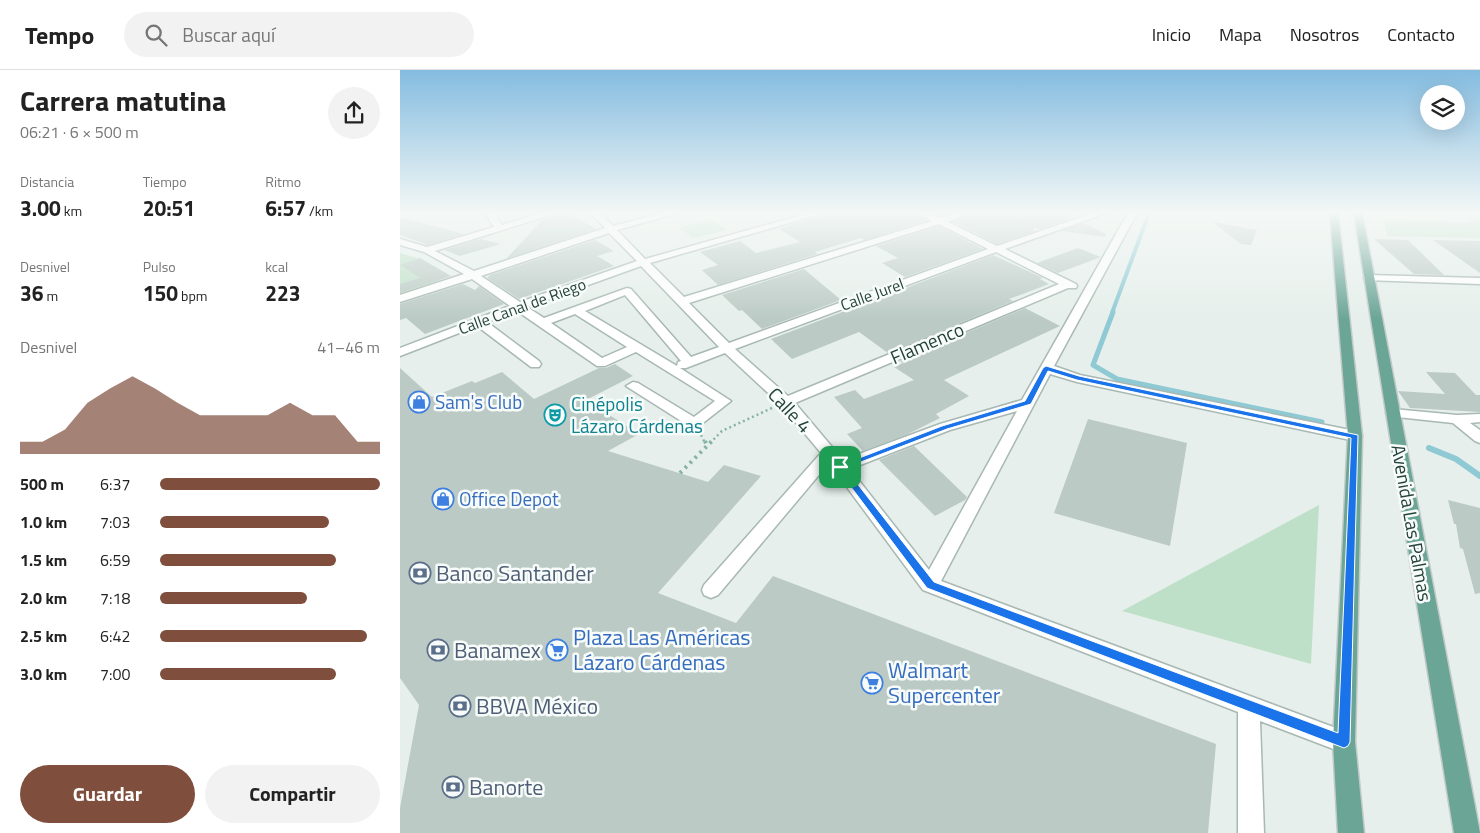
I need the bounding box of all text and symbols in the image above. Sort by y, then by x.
search box [124,12,474,57]
text: Tempo [25,17,94,53]
text: Buscar aquí [182,20,275,49]
icon: search [142,21,170,49]
text: Inicio [1152,21,1191,48]
text: Mapa [1219,21,1262,48]
text: Nosotros [1290,21,1359,48]
text: Contacto [1387,21,1455,48]
text: Carrera matutina [20,79,226,122]
map controls [1420,85,1465,130]
button: layers [1420,85,1465,130]
button: share [328,87,380,139]
text: 06:21 · 6 × 500 m [20,120,139,144]
text: Distancia [20,171,74,192]
text: Tiempo [143,171,187,192]
text: Ritmo [265,171,301,192]
text: 3.00 [20,192,61,224]
text: 20:51 [143,192,195,224]
text: 6:57 [265,192,306,224]
text: km [61,200,82,221]
text: /km [306,200,333,221]
text: Desnivel [20,256,70,277]
text: Pulso [143,256,176,277]
text: kcal [265,256,288,277]
street label: Calle Jurel [837,271,907,317]
street label: Calle Canal de Riego [455,272,589,340]
text: 36 [20,277,44,309]
text: 150 [143,277,178,309]
text: 223 [265,277,301,309]
text: m [44,285,58,306]
text: bpm [178,285,207,306]
street label: Flamenco [885,314,968,371]
text: Desnivel [20,335,77,359]
text: 41–46 m [317,335,380,359]
street label: Calle 4 [762,380,819,439]
place label: Sam's Club [435,387,522,416]
place label: Cinépolis Lázaro Cárdenas [571,389,703,440]
shop icon: Sam's Club [407,390,431,414]
theatre icon: Cinépolis Lázaro Cárdenas [543,403,567,427]
street label: Avenida Las Palmas [1384,442,1441,604]
pin [819,446,861,488]
icon: arrive [826,453,854,481]
text: 500 m [20,472,64,496]
text: 6:37 [100,472,130,496]
place label: Office Depot [459,484,559,513]
shop icon: Office Depot [431,487,455,511]
text: 1.0 km [20,510,67,534]
text: 7:03 [100,510,130,534]
text: 1.5 km [20,548,67,572]
text: 6:59 [100,548,130,572]
place label: Banco Santander [436,556,594,590]
bank icon: Banco Santander [408,561,432,585]
text: 2.0 km [20,586,67,610]
text: 7:18 [100,586,130,610]
place label: Plaza Las Américas Lázaro Cárdenas [573,620,751,679]
text: 2.5 km [20,624,67,648]
text: 6:42 [100,624,130,648]
place label: Banamex [454,633,541,667]
bank icon: Banamex [426,638,450,662]
supermarket icon: Plaza Las Américas Lázaro Cárdenas [545,638,569,662]
place label: Walmart Supercenter [888,653,1001,712]
text: 3.0 km [20,662,67,686]
text: 7:00 [100,662,130,686]
supermarket icon: Walmart Supercenter [860,671,884,695]
place label: BBVA México [476,689,598,723]
bank icon: BBVA México [448,694,472,718]
button: Guardar [20,765,195,823]
button: Compartir [205,765,380,823]
place label: Banorte [469,770,543,804]
bank icon: Banorte [441,775,465,799]

